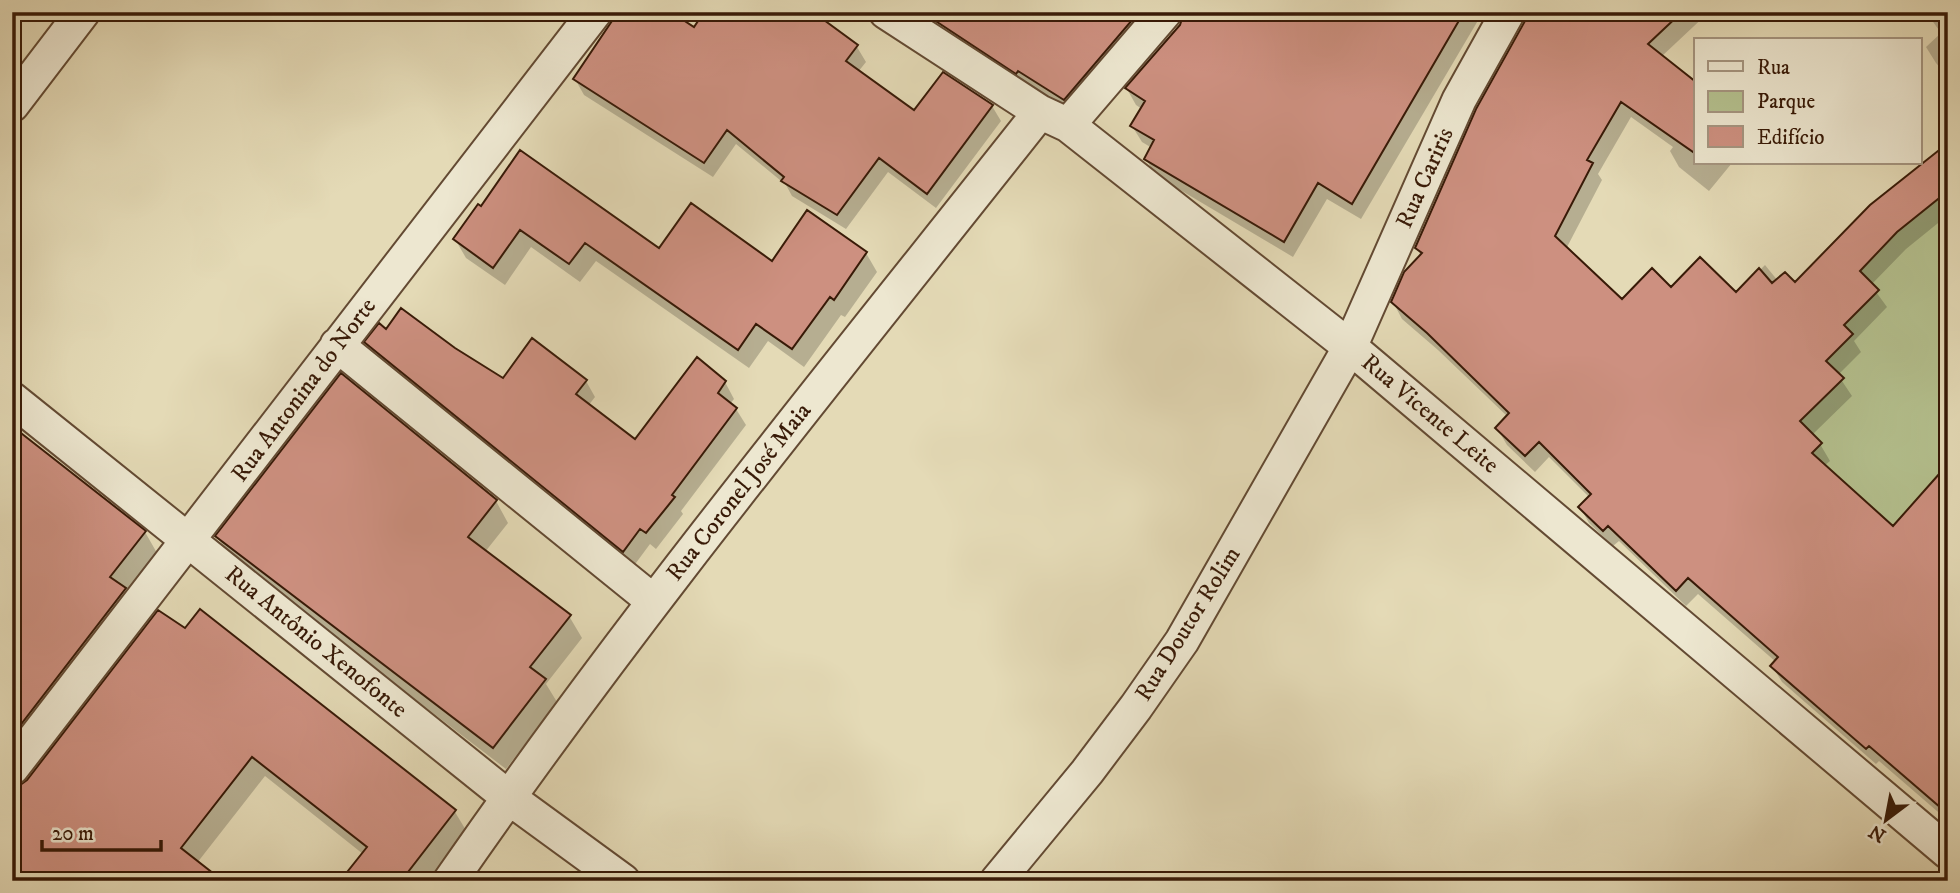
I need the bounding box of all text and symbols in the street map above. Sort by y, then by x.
legend [1694,38,1922,164]
text: Rua [1757,55,1790,81]
text: Parque [1757,89,1815,115]
street label: Rua Cariris [1389,123,1461,233]
text: Edifício [1757,125,1825,151]
street label: Rua Antonina do Norte [225,292,383,488]
street label: Rua Vicente Leite [1355,348,1505,480]
street label: Rua Coronel José Maia [660,396,818,587]
street label: Rua Doutor Rolim [1129,541,1247,707]
street label: Rua Antônio Xenofonte [219,559,413,725]
north arrow [1852,784,1922,854]
scale bar [42,809,161,853]
text: N [1865,819,1890,847]
text: 20 m [52,821,94,847]

